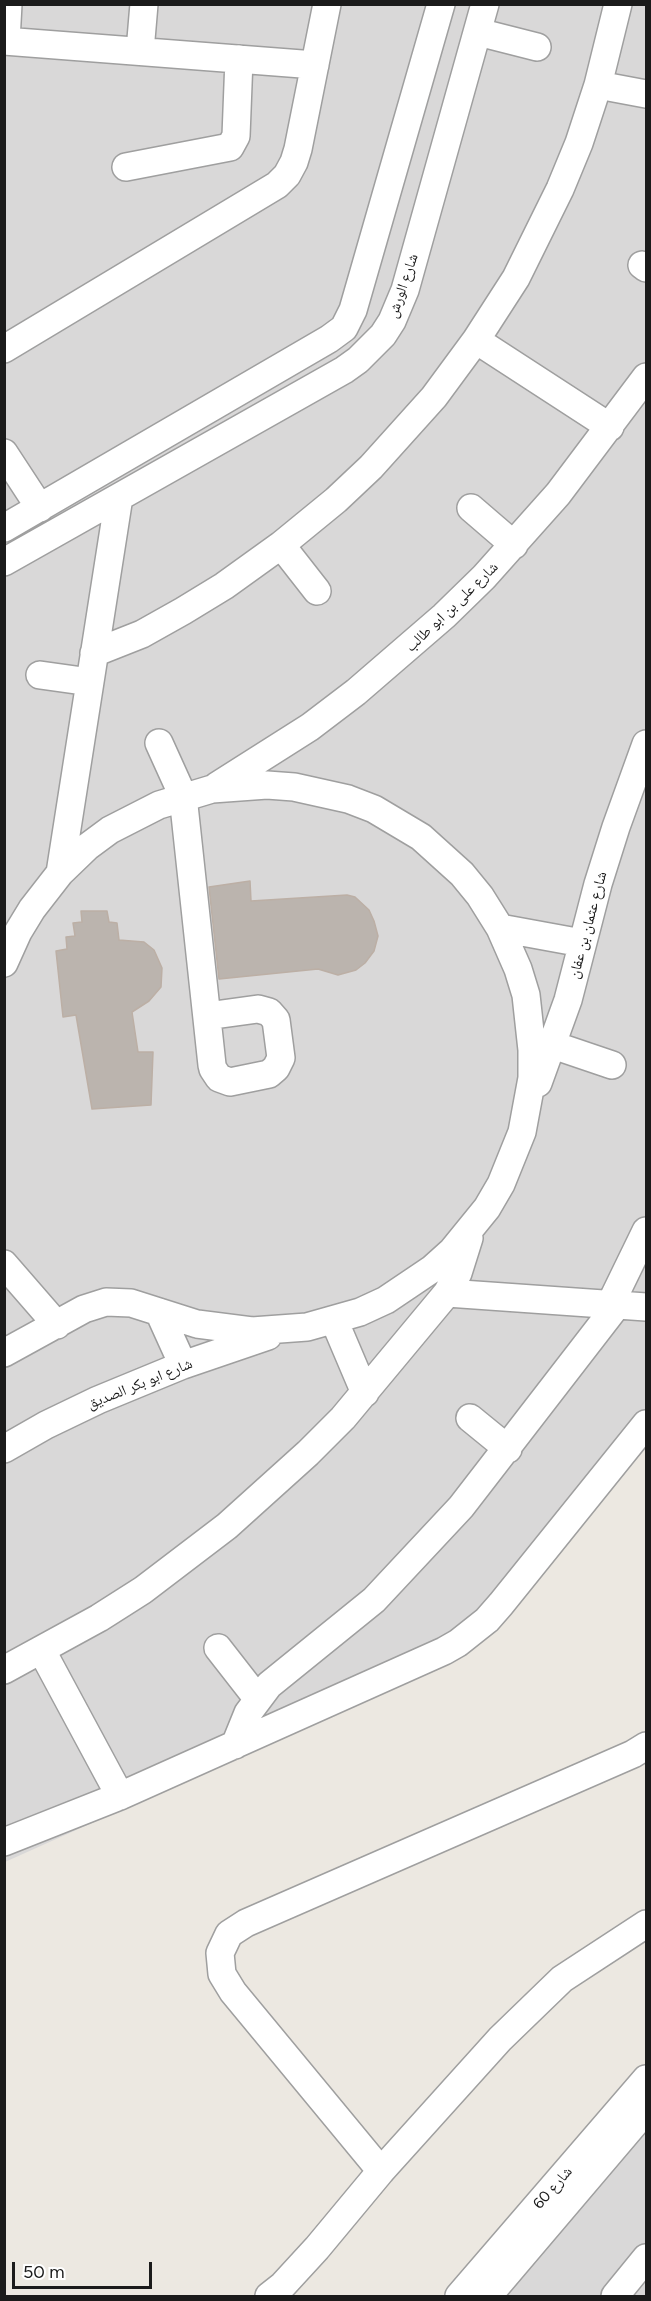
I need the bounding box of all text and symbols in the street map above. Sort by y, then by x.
street label: شارع الورش [384,251,422,321]
street label: شارع على بن ابو طالب [402,558,502,656]
street label: شارع عثمان بن عفان [565,869,611,981]
street label: شارع ابو بكر الصديق [85,1355,195,1413]
street label: شارع 60 [530,2163,576,2213]
scale bar [15,2250,154,2288]
text: 50 m [23,2261,65,2283]

